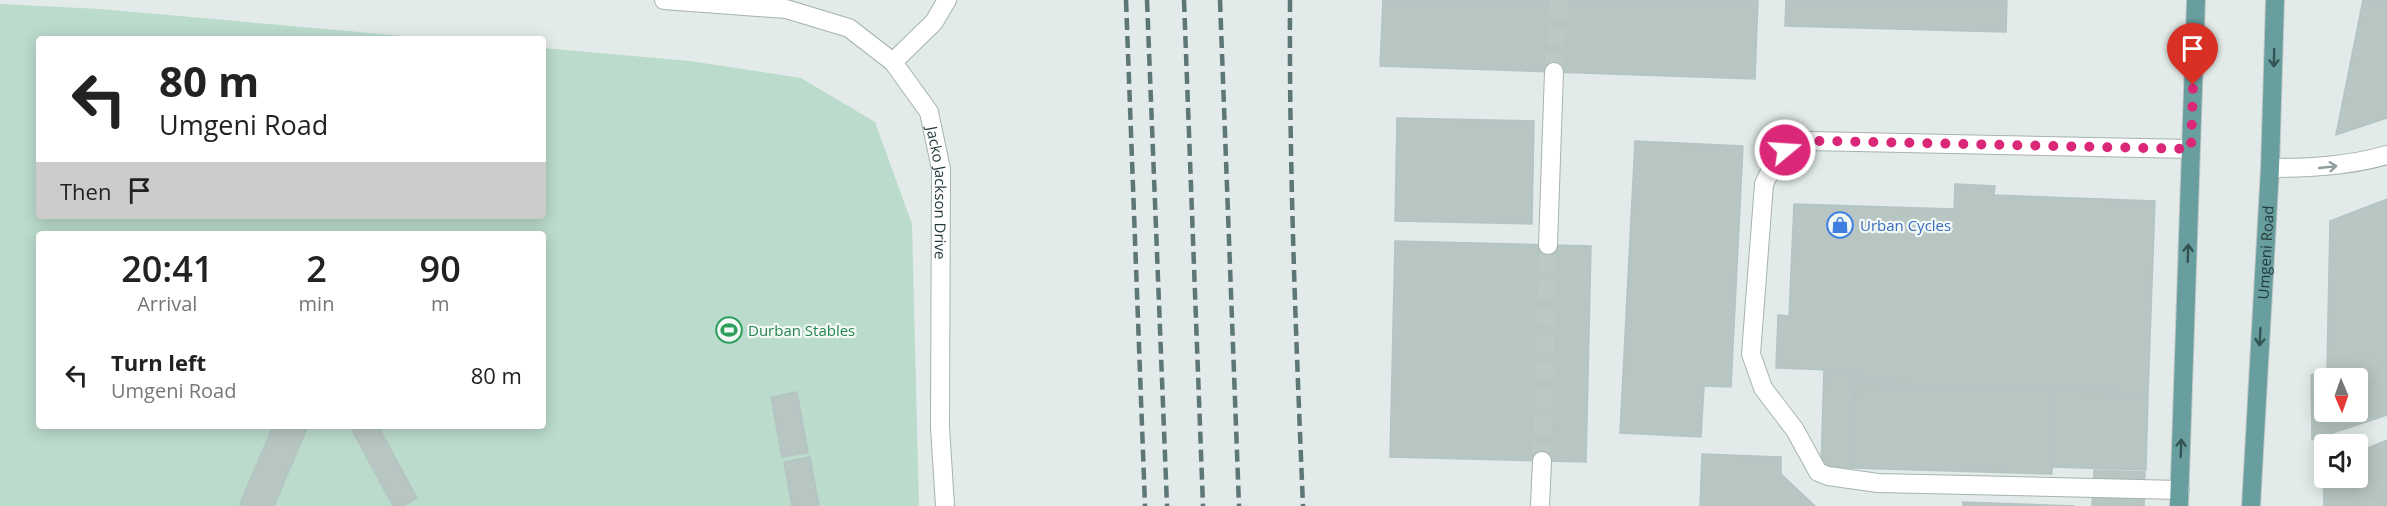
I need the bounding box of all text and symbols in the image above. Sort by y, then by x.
pin [2167,23,2218,85]
icon: arrive [2176,32,2209,65]
one-way arrow [2268,48,2280,68]
text: 80 m [159,52,259,109]
icon: left [60,60,138,138]
text: Umgeni Road [159,106,328,143]
position arrow [1753,118,1817,182]
street label: Jacko Jackson Drive [922,122,951,259]
one-way arrow [2318,161,2338,172]
icon: arrive [123,174,156,207]
text: Then [60,176,111,206]
street label: Umgeni Road [2253,205,2278,300]
shop icon: Urban Cycles [1825,210,1855,240]
place label: Urban Cycles [1860,215,1951,235]
one-way arrow [2182,243,2194,263]
text: 20:41 [121,244,213,293]
text: 2 [306,244,327,293]
text: 90 [420,244,461,293]
text: Arrival [137,290,197,317]
text: min [299,290,334,317]
text: m [431,290,449,317]
sports icon: Durban Stables [714,315,744,345]
place label: Durban Stables [748,320,855,340]
one-way arrow [2255,327,2266,347]
text: Turn left [111,347,206,377]
icon: left [60,359,93,392]
text: 80 m [471,360,522,390]
north arrow [2314,368,2368,422]
map controls [2314,368,2368,488]
text: Umgeni Road [111,377,236,404]
button: sound [2314,434,2368,488]
one-way arrow [2176,438,2187,458]

